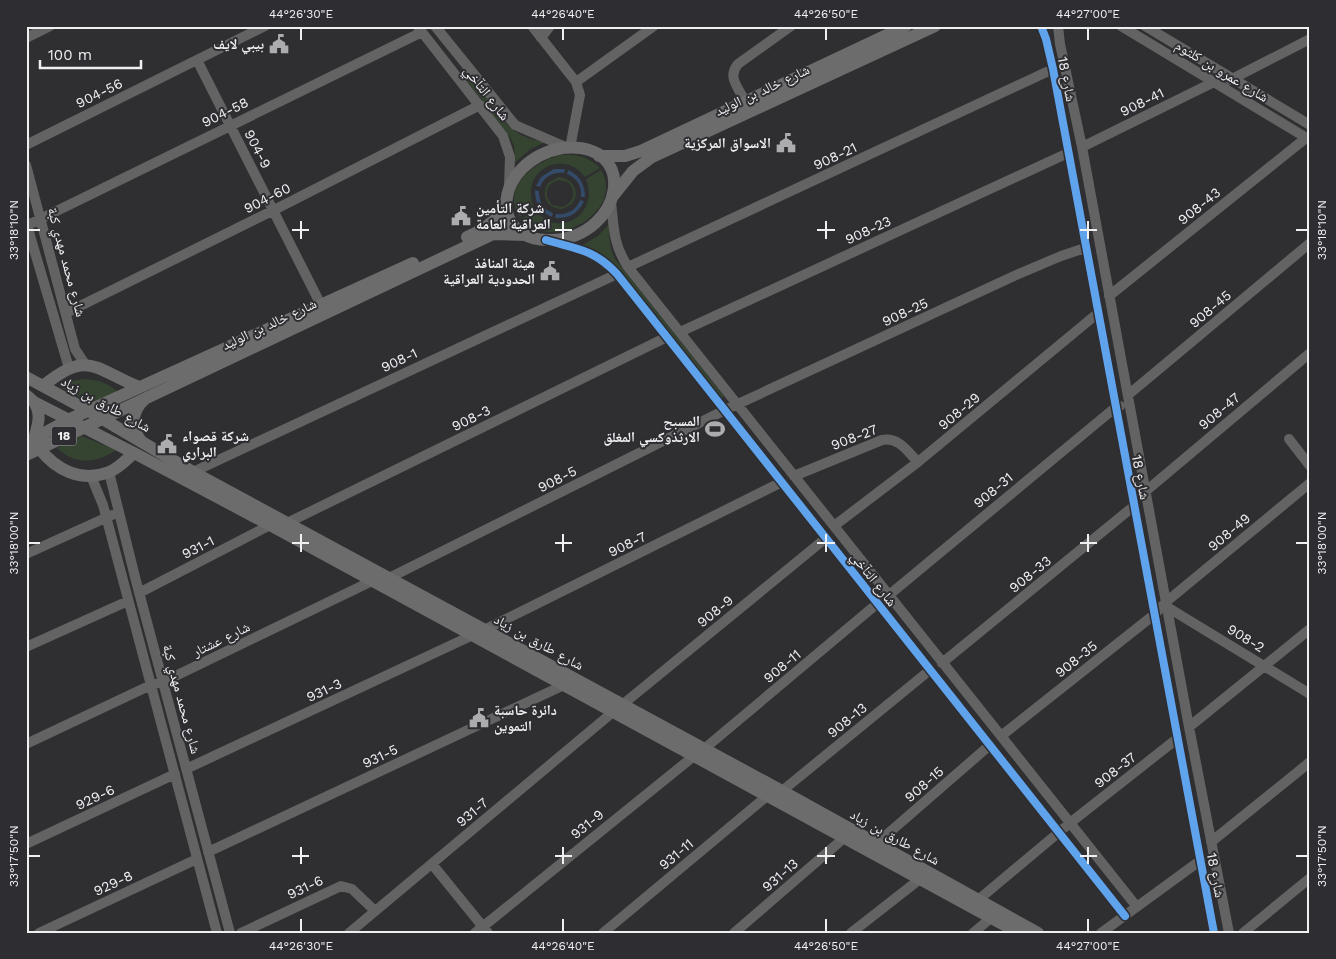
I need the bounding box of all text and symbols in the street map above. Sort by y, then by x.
text: 44°26'30"E [269,7,333,21]
text: 44°26'40"E [531,7,595,21]
text: 44°26'50"E [794,7,858,21]
text: 44°27'00"E [1056,7,1120,21]
public building icon: بيبي لايف [268,33,290,55]
place label: بيبي لايف [213,36,264,55]
street label: شارع عمرو بن كلثوم [1172,37,1271,107]
scale bar [40,38,141,70]
text: 100 m [48,46,92,64]
street label: شارع 18 [1053,55,1079,103]
street label: شارع خالد بن الوليد [712,61,813,121]
street label: شارع التآخي [458,63,513,126]
street label: 904-56 [73,75,125,111]
street label: 908-41 [1117,85,1167,119]
street label: 904-58 [199,94,251,130]
street label: 904-9 [241,127,275,171]
public building icon: الاسواق المركزية [775,132,797,154]
place label: الاسواق المركزية [684,135,771,152]
street label: 908-21 [811,139,859,173]
street label: 904-60 [241,179,293,217]
street label: 908-43 [1175,184,1223,228]
text: 33°18'10"N [7,200,21,260]
place label: شركة التأمين العراقية العامة [476,200,551,232]
text: 33°18'10"N [1315,200,1329,260]
public building icon: شركة التأمين العراقية العامة [450,205,472,227]
street label: شارع محمد مهدي كبة [41,206,89,319]
street label: 908-23 [842,212,894,248]
place label: هيئة المنافذ الحدودية العراقية [443,255,535,287]
public building icon: هيئة المنافذ الحدودية العراقية [539,260,561,282]
street label: 908-45 [1186,287,1234,331]
street label: 908-25 [879,294,931,330]
street label: شارع خالد بن الوليد [219,295,320,355]
street label: 908-1 [378,345,420,375]
street label: شارع طارق بن زياد [58,373,154,437]
street label: 908-29 [935,389,983,433]
street label: 908-47 [1195,389,1243,433]
street label: 908-3 [449,402,493,434]
place label: المسبح الارثذوكسي المغلق [604,413,700,448]
sports icon: المسبح الارثذوكسي المغلق [704,418,726,440]
street label: 908-27 [829,421,880,453]
road number: 18 [52,426,76,446]
place label: شركة قصواء البراري [182,428,249,463]
public building icon: شركة قصواء البراري [156,433,178,455]
street label: شارع 18 [1127,453,1153,501]
street label: 908-5 [535,463,579,495]
street label: 908-31 [970,469,1016,511]
street label: 908-49 [1205,510,1253,554]
text: 33°18'00"N [7,512,21,574]
text: 33°18'00"N [1315,512,1329,574]
street label: 908-7 [605,528,649,560]
street label: 931-1 [179,532,217,562]
street label: شارع التآخي [845,549,900,612]
street label: 908-33 [1006,552,1054,596]
street label: 908-9 [694,592,736,630]
street label: شارع طارق بن زياد [491,611,587,675]
street label: شارع عشتار [189,618,253,662]
street label: 908-2 [1224,621,1268,655]
street label: 908-35 [1052,637,1100,681]
street label: شارع محمد مهدي كبة [156,643,204,756]
street label: 908-11 [760,646,804,686]
street label: 931-3 [304,675,344,705]
street label: 908-13 [824,699,870,741]
place label: دائرة حاسبة التموين [494,702,557,735]
public building icon: دائرة حاسبة التموين [468,707,490,729]
street label: 931-5 [360,741,400,771]
street label: 908-37 [1091,749,1139,791]
street label: 908-15 [901,763,947,805]
street label: 929-6 [73,781,117,813]
street label: 931-7 [453,794,491,830]
street label: 931-9 [567,806,607,842]
street label: شارع طارق بن زياد [847,806,943,870]
text: 33°17'50"N [7,825,21,887]
text: 33°17'50"N [1315,825,1329,887]
street label: 931-11 [656,835,696,873]
street label: شارع 18 [1202,851,1228,899]
street label: 931-13 [759,855,801,895]
street label: 929-8 [91,867,135,899]
street label: 931-6 [285,872,325,902]
text: 44°26'30"E [269,939,333,953]
text: 44°26'40"E [531,939,595,953]
text: 44°26'50"E [794,939,858,953]
text: 44°27'00"E [1056,939,1120,953]

